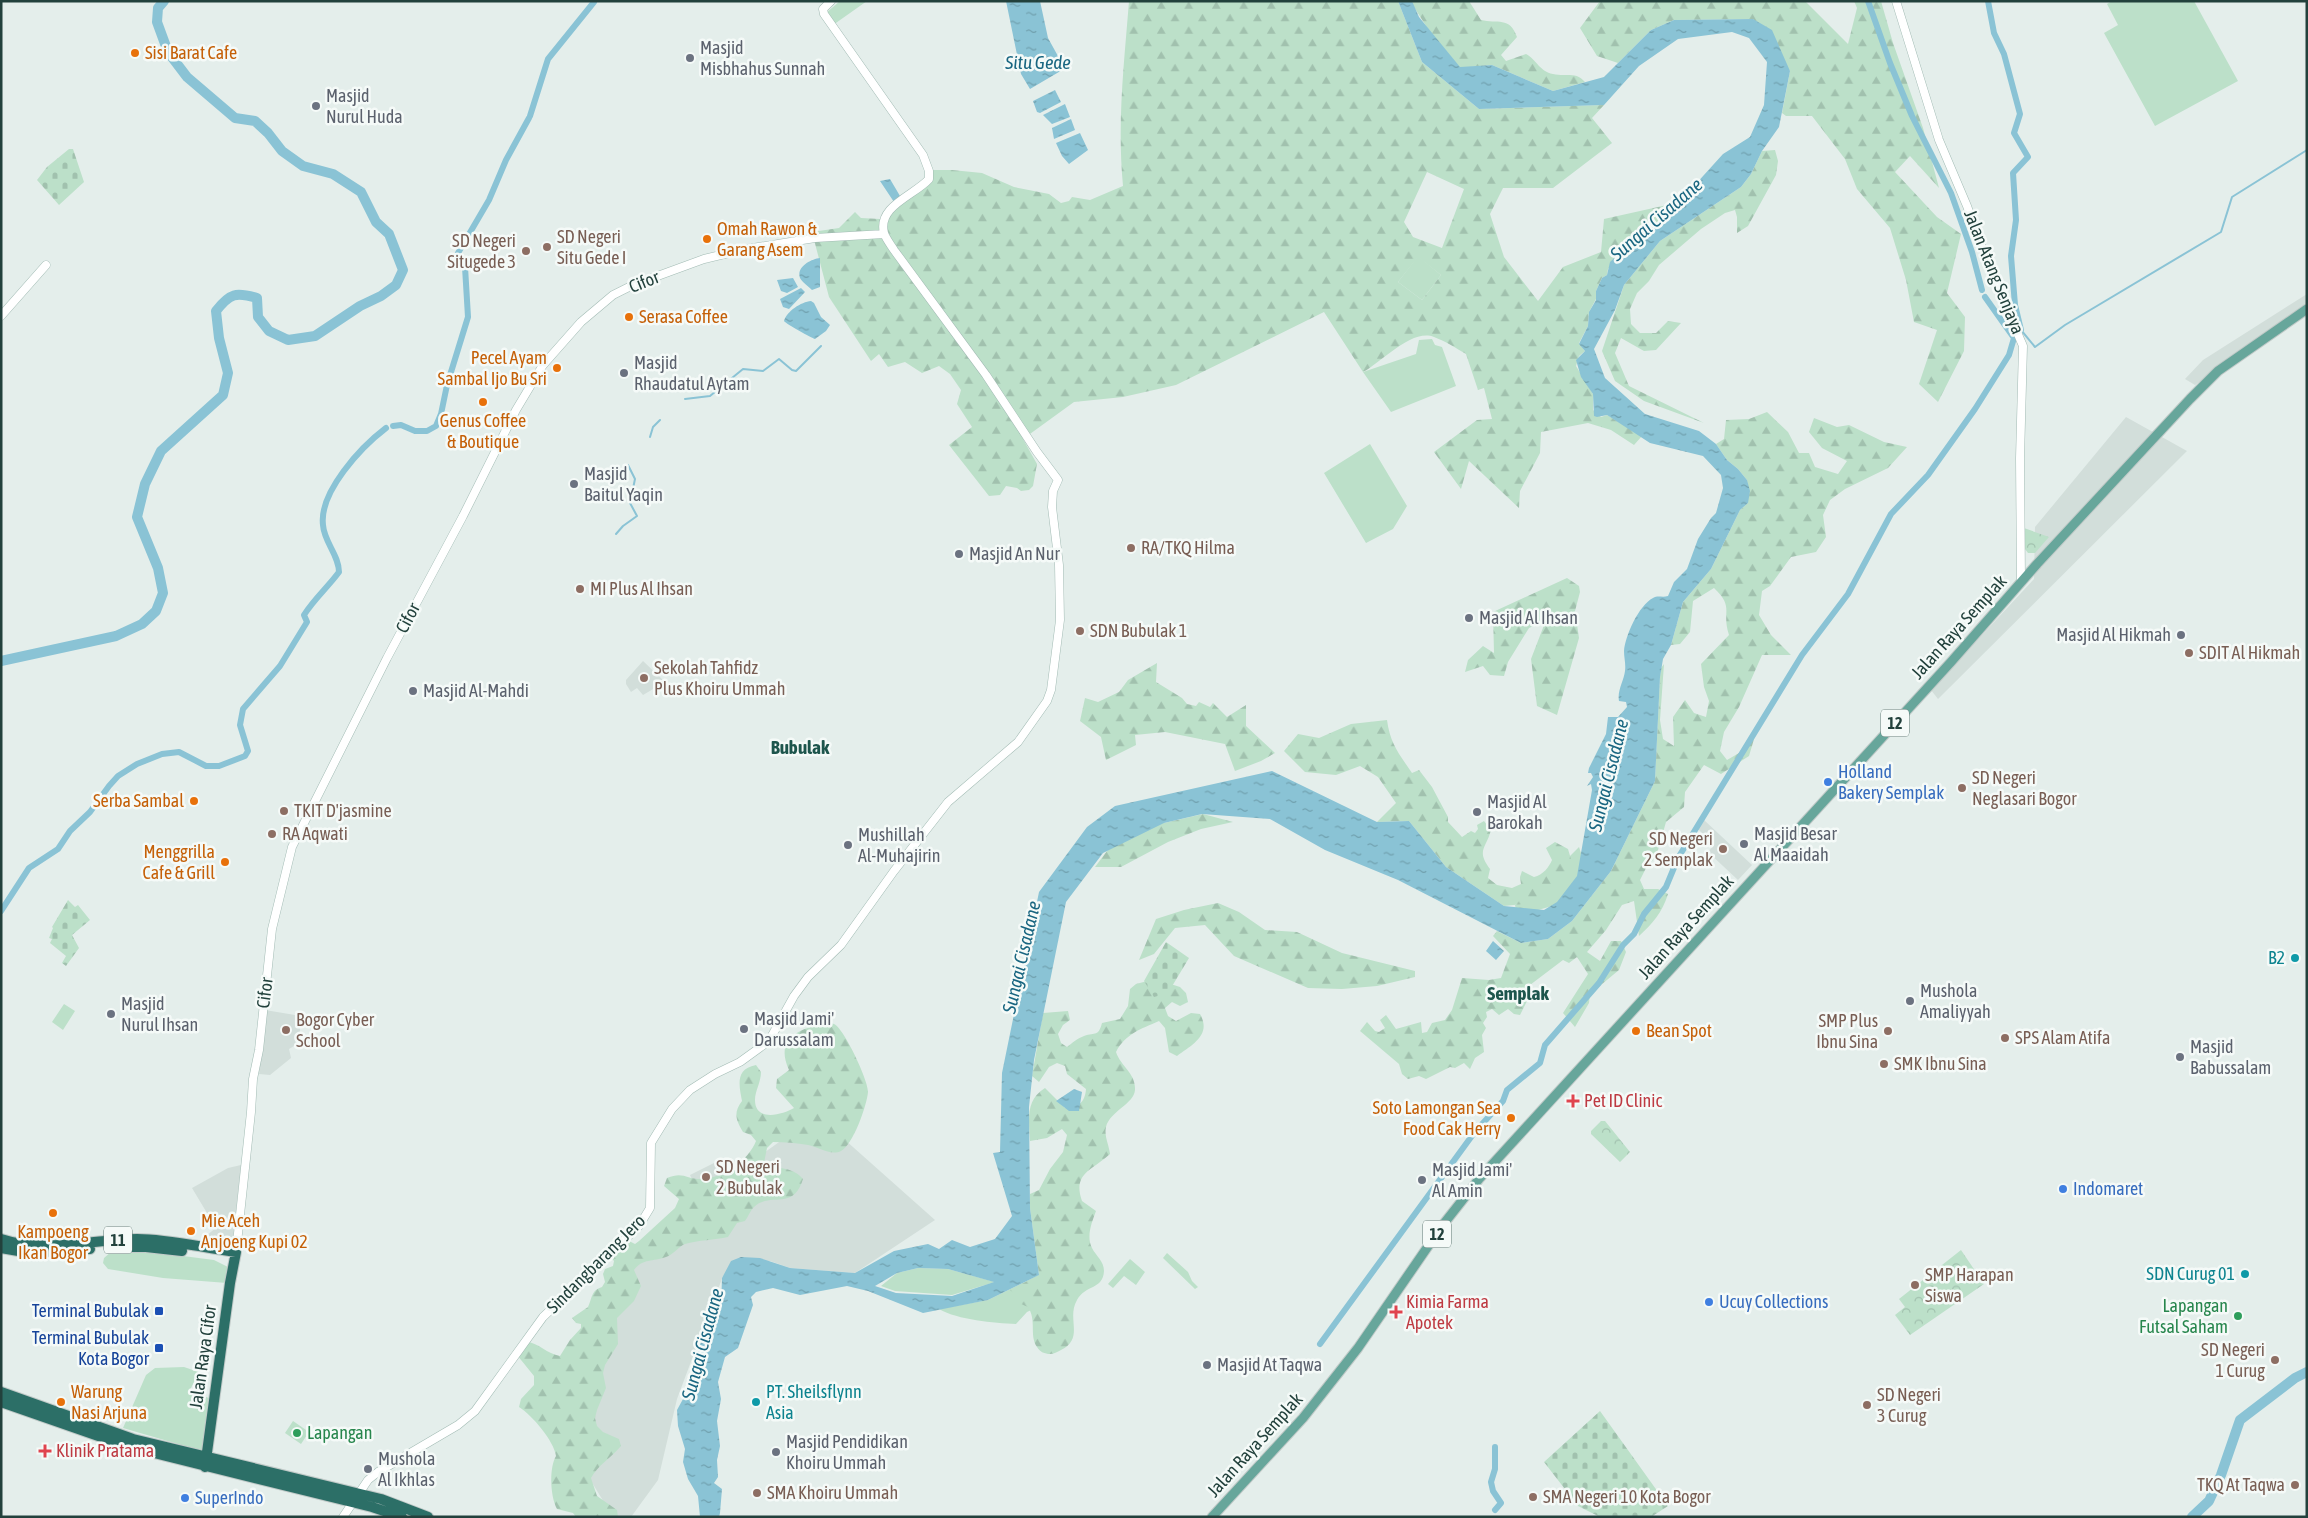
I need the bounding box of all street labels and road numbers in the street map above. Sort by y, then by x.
street label: Jalan Atang Senjaya [1960,207,2029,337]
street label: Cifor [626,266,663,297]
street label: Jalan Raya Semplak [1907,570,2011,683]
street label: Cifor [391,599,424,636]
road number: 12 [1881,710,1909,736]
street label: Jalan Raya Semplak [1634,870,1738,983]
street label: Cifor [252,976,277,1010]
street label: Sindangbarang Jero [542,1210,649,1317]
road number: 12 [1423,1220,1451,1248]
road number: 11 [104,1226,132,1254]
street label: Jalan Raya Cifor [185,1303,220,1410]
street label: Jalan Raya Semplak [1203,1388,1307,1501]

